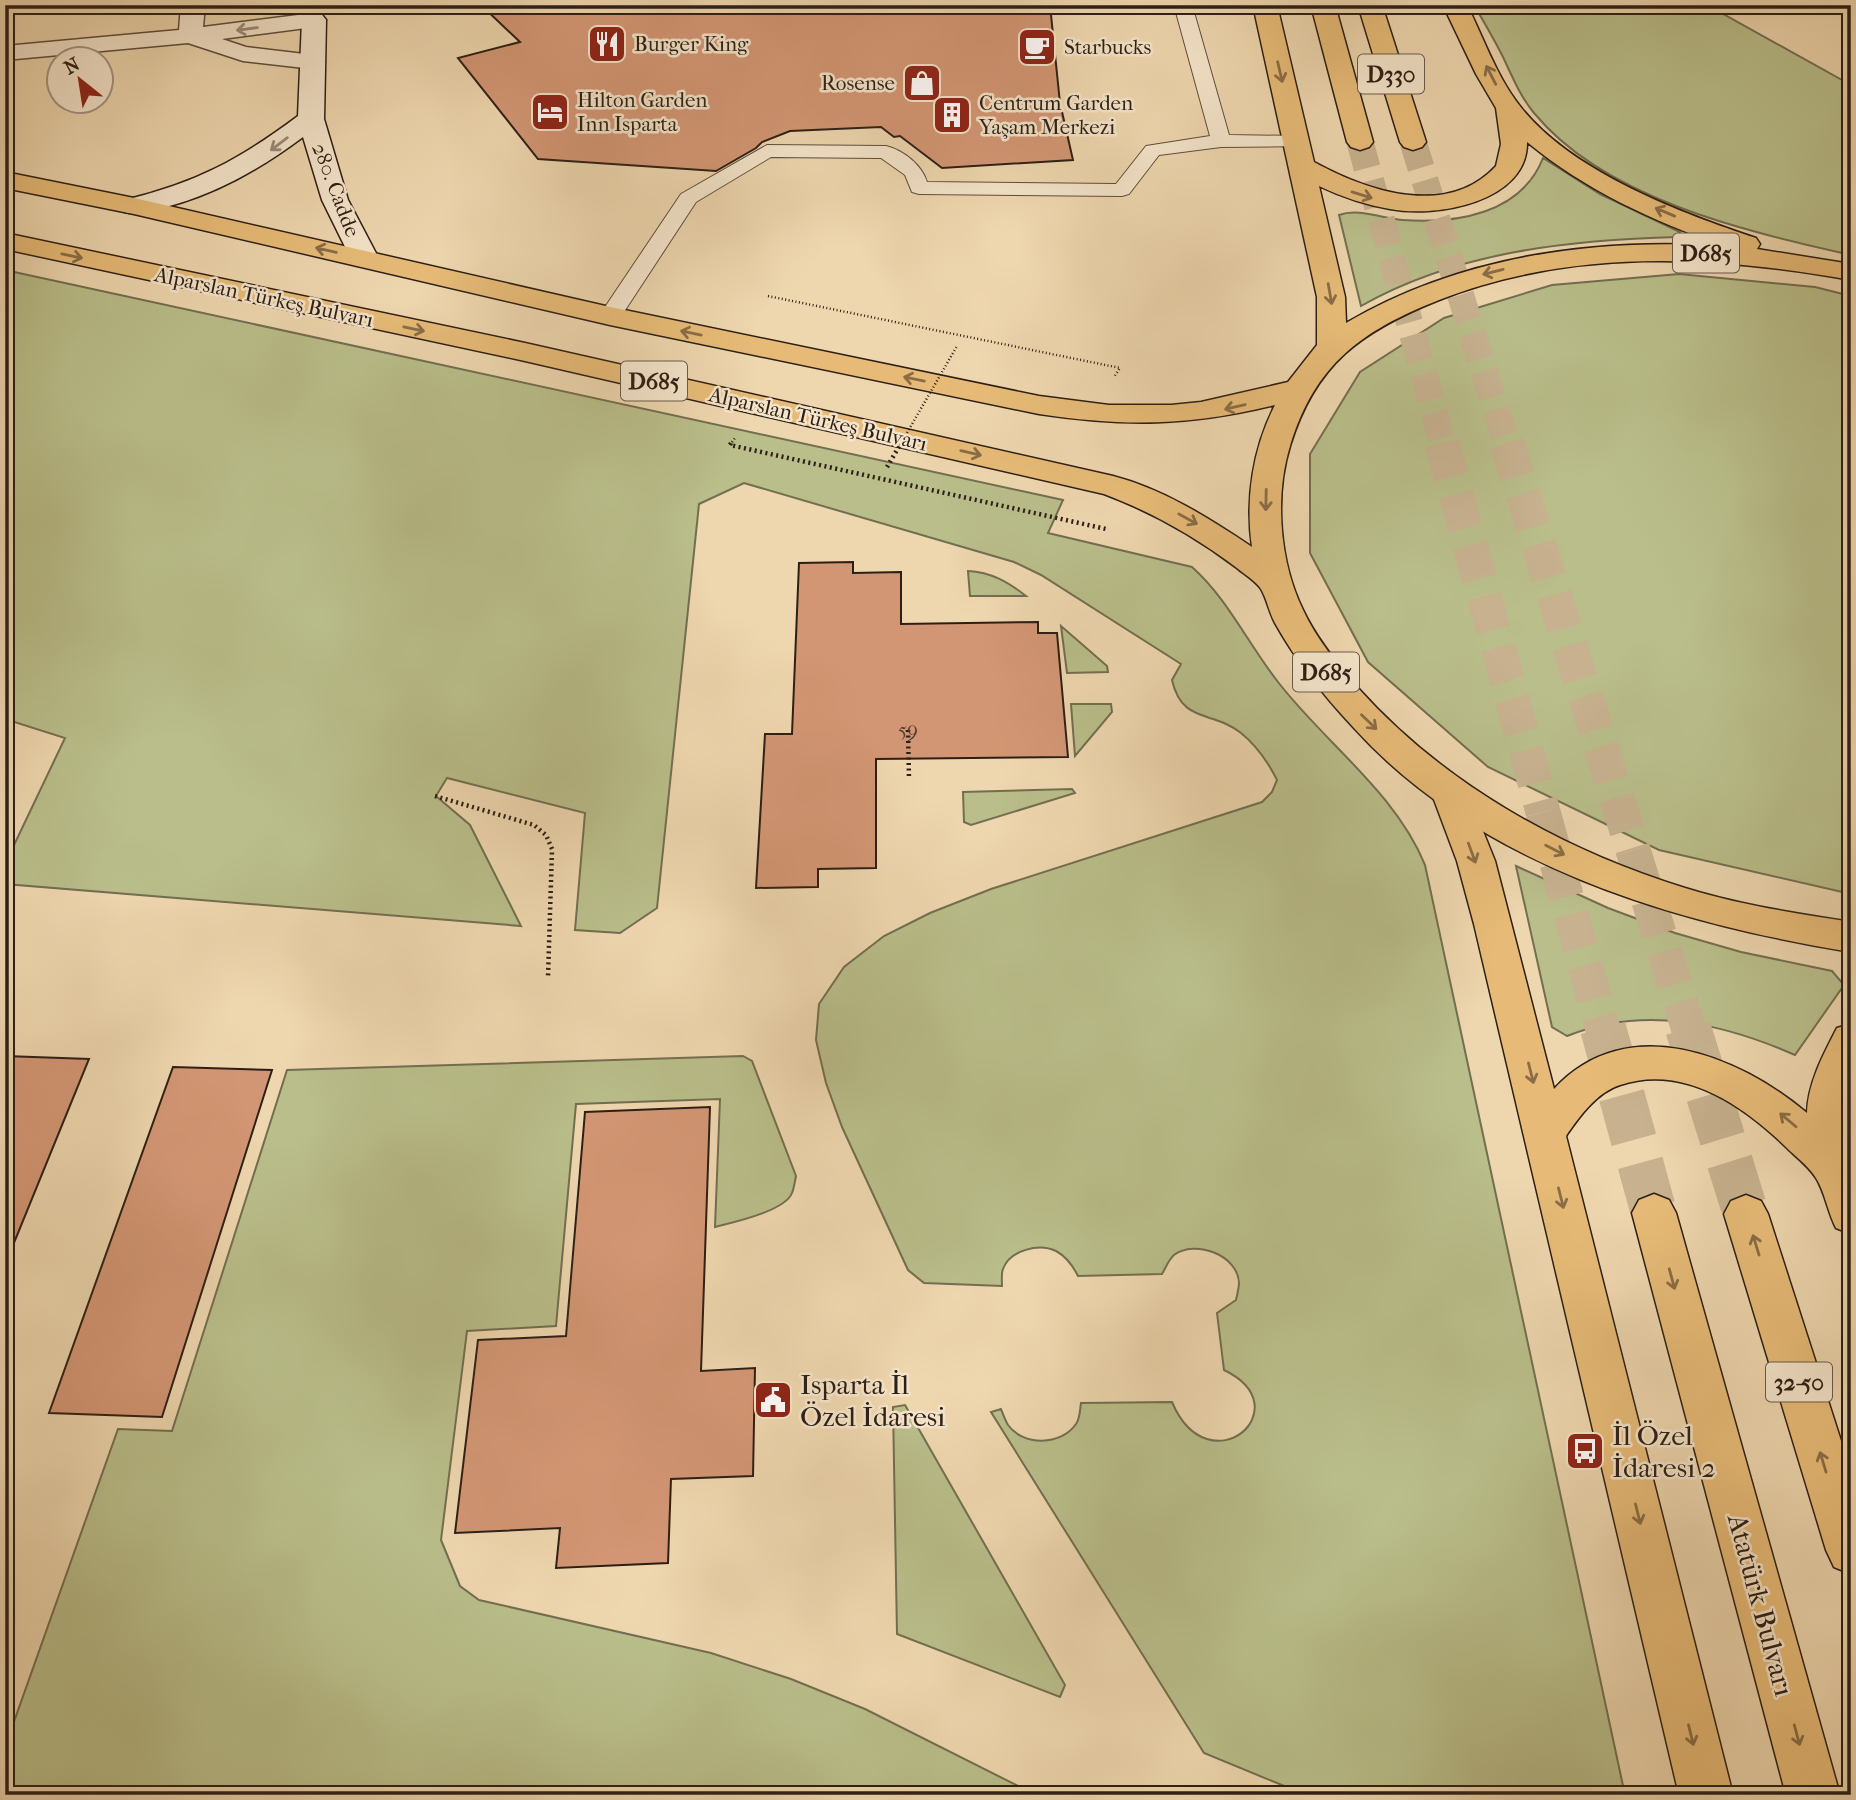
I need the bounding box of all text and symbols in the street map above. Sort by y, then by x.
one-way arrow [236,22,258,35]
restaurant icon: Burger King [586,23,628,65]
cafe icon: Starbucks [1016,26,1058,68]
place label: Burger King [634,32,749,56]
place label: Starbucks [1064,35,1152,59]
north arrow [46,46,116,116]
text: N [60,53,84,79]
road number: D330 [1358,54,1424,94]
one-way arrow [1274,60,1287,83]
shop icon: Rosense [901,62,943,104]
one-way arrow [1483,65,1497,86]
place label: Rosense [821,71,895,95]
place label: Hilton Garden Inn Isparta [577,88,707,136]
hotel icon: Hilton Garden Inn Isparta [529,91,571,133]
place label: Centrum Garden Yaşam Merkezi [978,91,1133,139]
building icon: Centrum Garden Yaşam Merkezi [931,94,973,136]
one-way arrow [271,136,289,151]
street label: 280. Cadde [307,140,365,240]
one-way arrow [1351,190,1373,203]
one-way arrow [1655,205,1677,218]
road number: D685 [1673,234,1739,272]
one-way arrow [315,243,338,256]
one-way arrow [60,249,83,263]
street label: Alparslan Türkeş Bulvarı [151,262,376,332]
one-way arrow [1482,266,1505,279]
one-way arrow [1323,282,1337,305]
one-way arrow [402,322,425,336]
one-way arrow [680,326,703,340]
road number: D685 [621,362,687,400]
one-way arrow [903,372,926,386]
street label: Alparslan Türkeş Bulvarı [706,382,929,456]
one-way arrow [1225,401,1247,414]
one-way arrow [959,447,982,461]
one-way arrow [1259,489,1272,512]
one-way arrow [1177,512,1197,526]
road number: D685 [1293,652,1359,692]
one-way arrow [1360,714,1377,731]
house number: 59 [898,718,918,742]
one-way arrow [1467,841,1479,863]
one-way arrow [1544,843,1565,857]
one-way arrow [1525,1061,1538,1084]
one-way arrow [1779,1113,1797,1128]
one-way arrow [1555,1186,1568,1209]
one-way arrow [1748,1234,1761,1256]
one-way arrow [1666,1267,1679,1290]
road number: 32-50 [1766,1362,1832,1401]
place label: Isparta İl Özel İdaresi [800,1368,945,1433]
public building icon: Isparta İl Özel İdaresi [752,1379,794,1421]
place label: İl Özel İdaresi 2 [1612,1419,1716,1484]
bus stop icon: İl Özel İdaresi 2 [1564,1430,1606,1472]
one-way arrow [1816,1451,1829,1473]
one-way arrow [1632,1502,1645,1525]
street label: Atatürk Bulvarı [1721,1509,1801,1700]
one-way arrow [1685,1723,1699,1746]
one-way arrow [1791,1723,1804,1745]

